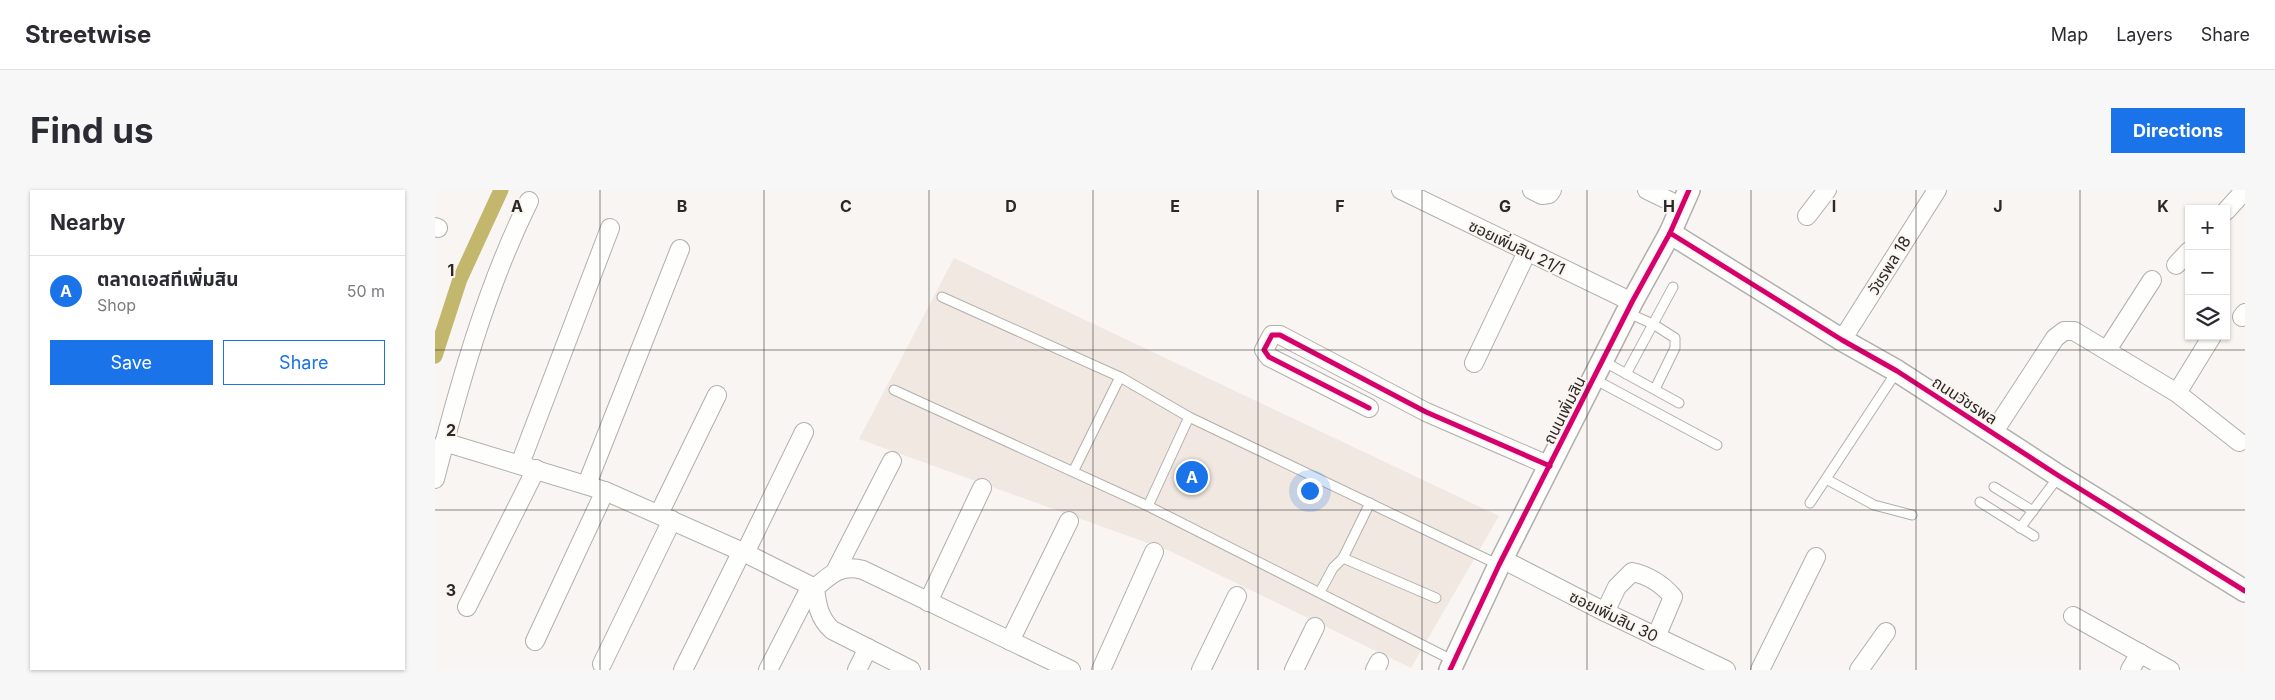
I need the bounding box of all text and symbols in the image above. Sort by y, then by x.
text: Streetwise [25,20,151,49]
text: Map [2051,24,2088,45]
text: Layers [2116,24,2173,45]
text: Share [2201,24,2250,45]
button: Directions [2111,108,2245,153]
text: Find us [30,109,154,151]
text: A [511,196,523,216]
text: B [677,196,687,216]
text: C [840,196,852,216]
text: D [1005,196,1017,216]
text: E [1170,196,1180,216]
text: F [1335,196,1345,216]
text: G [1499,196,1511,216]
text: H [1663,196,1675,216]
text: I [1832,196,1836,216]
text: J [1993,196,2003,216]
text: K [2157,196,2169,216]
map controls [2185,205,2230,340]
button: + [2185,205,2230,250]
text: Nearby [50,210,125,235]
street label: ซอยเพิ่มสิน 21/1 [1465,215,1569,279]
street label: วัชรพล 18 [1863,232,1915,298]
button: − [2185,250,2230,295]
text: 1 [448,260,454,280]
text: ตลาดเอสทีเพิ่มสิน [97,268,238,291]
text: A [60,281,72,301]
text: 50 m [347,281,385,301]
text: Shop [97,295,136,315]
button: layers [2185,295,2230,340]
button: Save [50,340,213,385]
button: Share [223,340,385,385]
street label: ถนนวัชรพล [1929,371,2001,429]
street label: ถนนเพิ่มสิน [1538,373,1590,447]
text: 2 [446,420,456,440]
pin: A [1176,458,1208,496]
your location [1297,478,1323,504]
text: 3 [446,580,456,600]
street label: ซอยเพิ่มสิน 30 [1566,586,1662,646]

